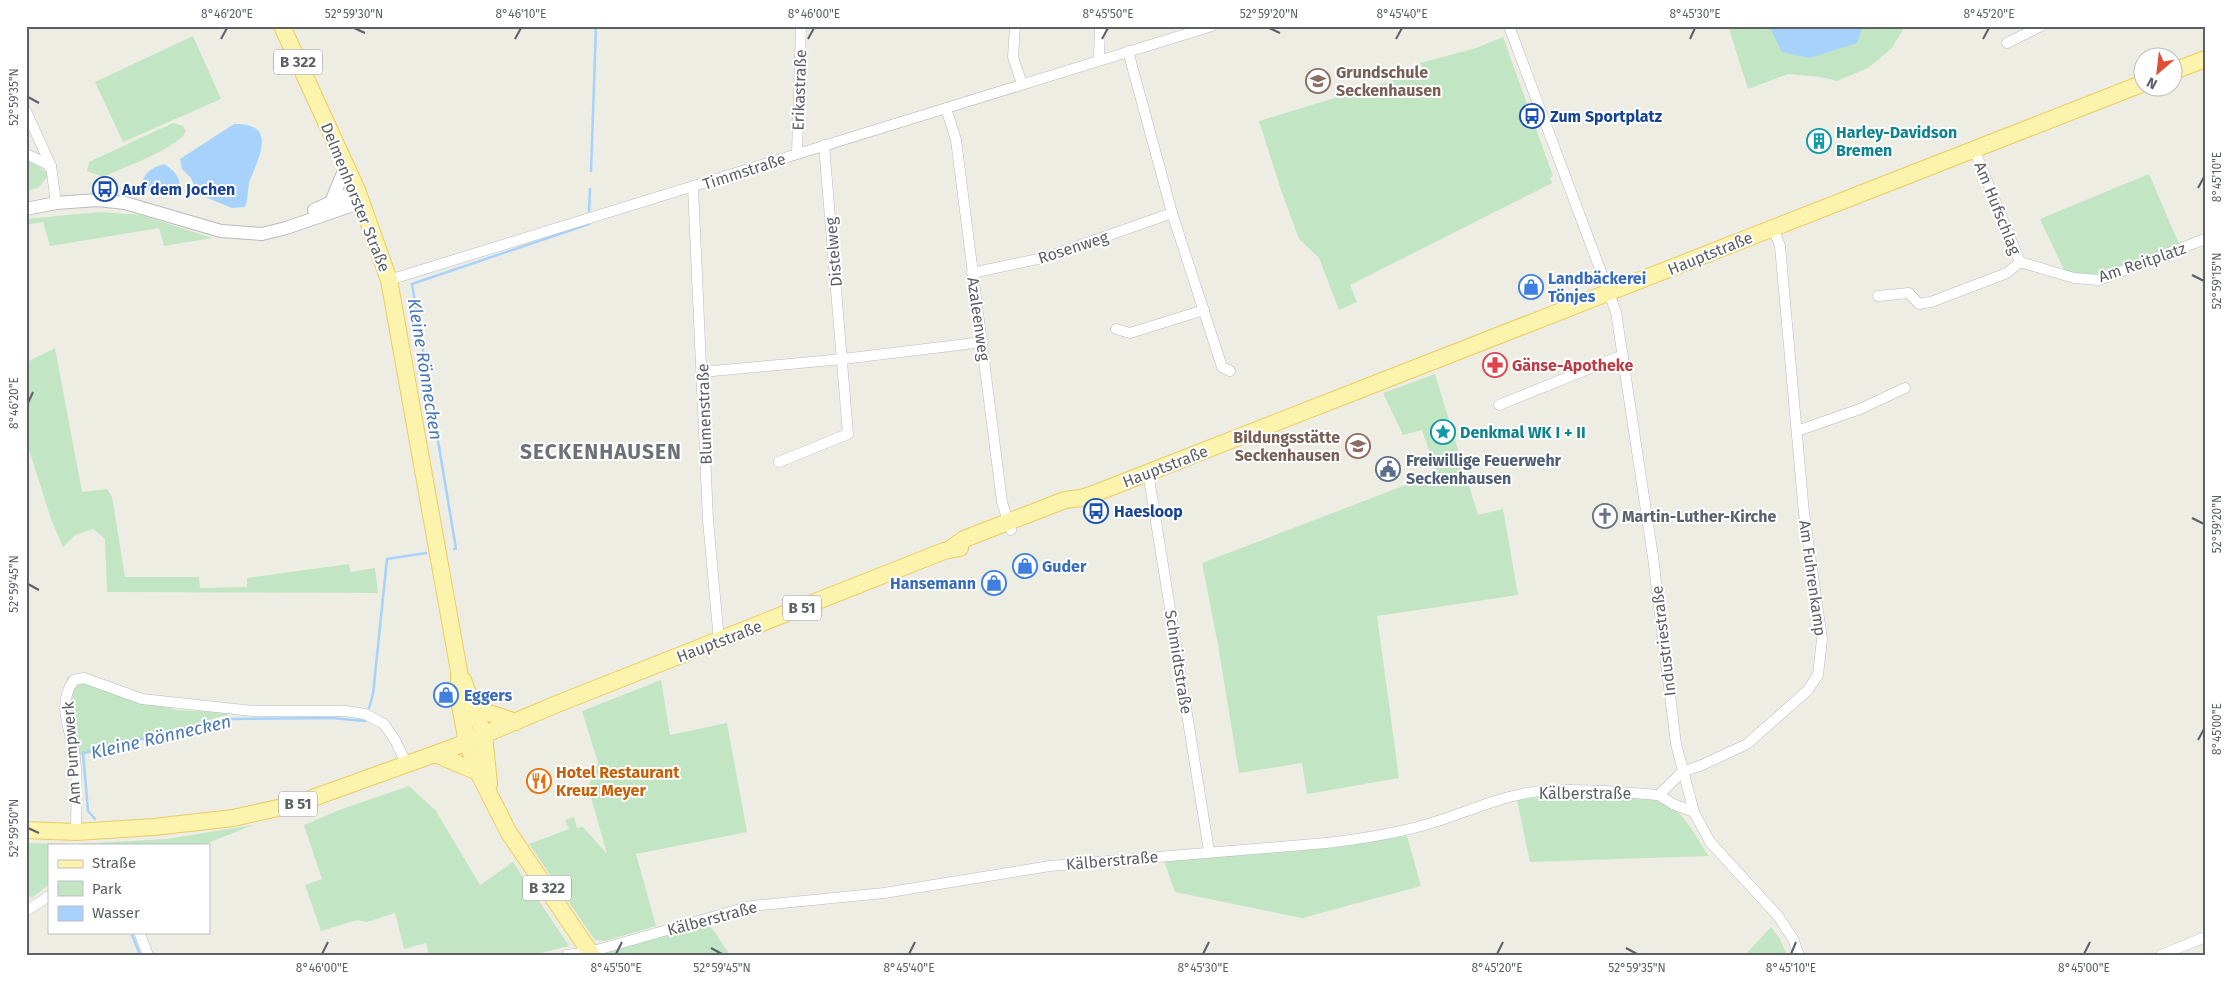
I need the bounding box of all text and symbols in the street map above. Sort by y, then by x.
text: 8°46'20"E [201,7,253,21]
text: 52°59'30"N [325,7,383,21]
text: 8°46'10"E [495,7,547,21]
text: 8°46'00"E [788,7,840,21]
text: 8°45'50"E [1082,7,1134,21]
text: 52°59'20"N [1240,7,1298,21]
text: 8°45'40"E [1376,7,1428,21]
text: 8°45'30"E [1669,7,1721,21]
text: 8°45'20"E [1963,7,2015,21]
north arrow [2134,48,2184,98]
street label: Erikastraße [789,49,810,131]
road number: B 322 [274,50,322,74]
place label: Grundschule Seckenhausen [1336,63,1441,100]
text: 52°59'35"N [7,68,21,126]
school or university icon: Grundschule Seckenhausen [1305,68,1331,94]
text: N [2144,73,2160,93]
bus stop icon: Zum Sportplatz [1519,103,1545,129]
place label: Zum Sportplatz [1550,107,1663,126]
street label: Delmenhorster Straße [317,120,394,275]
place label: Harley-Davidson Bremen [1836,123,1957,160]
building icon: Harley-Davidson Bremen [1806,128,1832,154]
street label: Timmstraße [700,149,788,194]
text: 8°45'10"E [2210,152,2224,202]
street label: Am Hufschlag [1970,159,2025,258]
bus stop icon: Auf dem Jochen [92,176,118,202]
place label: Auf dem Jochen [121,180,235,199]
street label: Distelweg [821,216,846,288]
street label: Rosenweg [1036,227,1111,268]
street label: Hauptstraße [1665,228,1755,279]
street label: Am Reitplatz [2096,239,2188,286]
text: 52°59'15"N [2210,253,2224,309]
place label: Landbäckerei Tönjes [1548,269,1646,306]
shop icon: Landbäckerei Tönjes [1518,274,1544,300]
street label: Azaleenweg [963,276,994,363]
water label: Kleine Rönnecken [403,296,447,442]
pharmacy icon: Gänse-Apotheke [1482,352,1508,378]
place label: Gänse-Apotheke [1512,356,1633,375]
street label: Blumenstraße [693,363,716,465]
text: 8°46'20"E [7,377,21,429]
place icon: Denkmal WK I + II [1430,419,1456,445]
place label: Denkmal WK I + II [1460,423,1586,442]
place label: Bildungsstätte Seckenhausen [1233,428,1340,465]
school or university icon: Bildungsstätte Seckenhausen [1345,433,1371,459]
district label: SECKENHAUSEN [520,439,682,465]
street label: Hauptstraße [1120,441,1211,491]
place label: Freiwillige Feuerwehr Seckenhausen [1406,451,1562,488]
public building icon: Freiwillige Feuerwehr Seckenhausen [1375,456,1401,482]
text: 52°59'20"N [2210,495,2224,553]
bus stop icon: Haesloop [1083,498,1109,524]
place label: Haesloop [1114,502,1183,521]
church icon: Martin-Luther-Kirche [1592,503,1618,529]
place label: Martin-Luther-Kirche [1622,507,1777,526]
street label: Am Fuhrenkamp [1795,519,1830,637]
shop icon: Guder [1012,553,1038,579]
text: 52°59'45"N [7,555,21,613]
place label: Guder [1042,557,1087,576]
shop icon: Hansemann [981,570,1007,596]
place label: Hansemann [890,574,976,593]
street label: Industriestraße [1647,584,1680,697]
road number: B 51 [783,596,821,620]
street label: Schmidtstraße [1161,609,1196,715]
street label: Hauptstraße [674,616,765,666]
shop icon: Eggers [433,682,459,708]
place label: Eggers [464,686,512,705]
street label: Am Pumpwerk [58,700,85,805]
text: 8°45'00"E [2210,703,2224,755]
water label: Kleine Rönnecken [89,710,233,764]
place label: Hotel Restaurant Kreuz Meyer [556,763,680,800]
restaurant icon: Hotel Restaurant Kreuz Meyer [526,768,552,794]
street label: Kälberstraße [1539,784,1631,803]
road number: B 51 [279,792,317,816]
text: 52°59'50"N [7,799,21,857]
legend [48,844,210,934]
street label: Kälberstraße [1065,847,1159,874]
text: Straße [92,854,136,872]
road number: B 322 [523,876,571,900]
text: Park [92,880,122,898]
street label: Kälberstraße [665,897,759,940]
text: Wasser [92,904,140,922]
text: 8°46'00"E [296,961,348,975]
text: 8°45'50"E [590,961,642,975]
text: 52°59'45"N [693,961,751,975]
text: 8°45'40"E [883,961,935,975]
text: 8°45'30"E [1177,961,1229,975]
text: 8°45'20"E [1471,961,1523,975]
text: 52°59'35"N [1608,961,1666,975]
text: 8°45'10"E [1766,961,1816,975]
text: 8°45'00"E [2058,961,2110,975]

